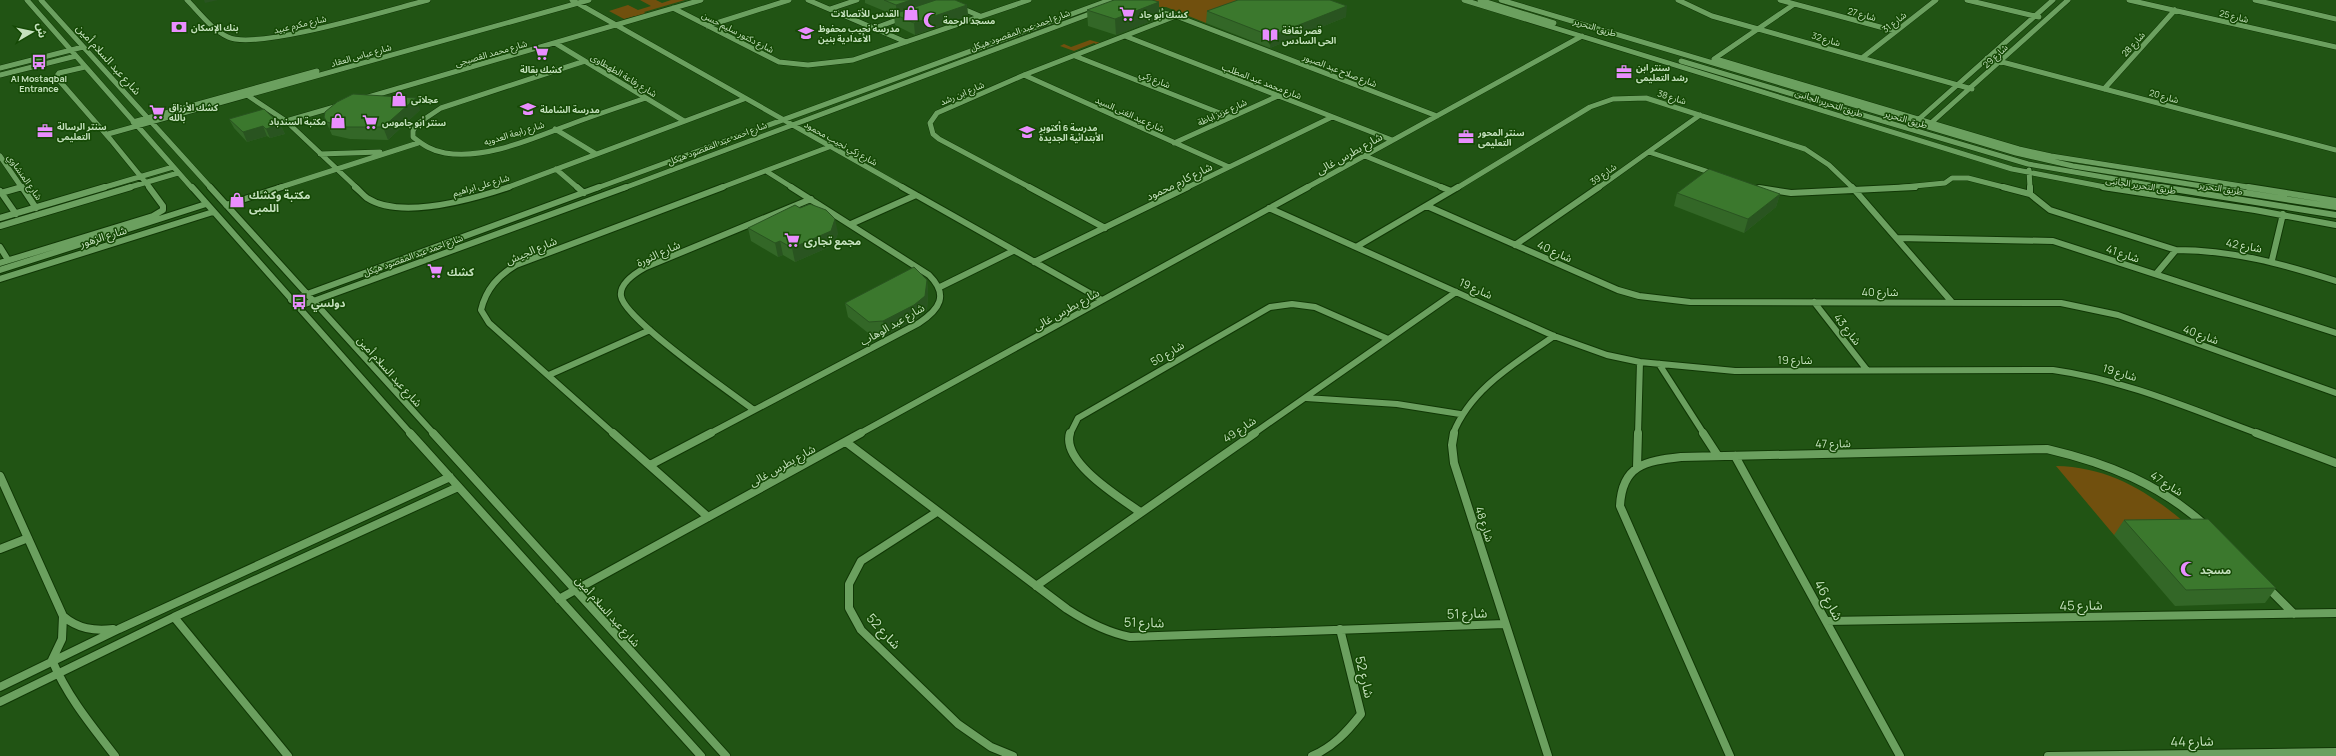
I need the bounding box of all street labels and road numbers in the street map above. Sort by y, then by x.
street label: شارع 27 [1846,4,1878,25]
street label: شارع احمد عبد المقصود هيكل [968,6,1072,55]
street label: شارع 25 [2218,6,2250,27]
street label: شارع دكتور سليم حسن [699,8,776,57]
street label: شارع 31 [1879,8,1910,36]
street label: شارع مكرم عبيد [272,12,328,37]
street label: طريق التحرير [1571,14,1618,40]
street label: شارع عبد السلام أمين [72,20,145,99]
street label: شارع 32 [1810,29,1842,50]
street label: شارع 28 [2118,29,2149,60]
street label: شارع محمد القصبجى [453,36,529,70]
street label: شارع عباس العقاد [329,40,393,71]
street label: شارع 29 [1980,41,2011,72]
street label: شارع رفاعة الطهطاوى [588,50,660,101]
street label: شارع صلاح عبد الصبور [1300,50,1379,91]
street label: شارع محمد عبد المطلب [1220,60,1304,103]
street label: شارع زكي [1137,67,1173,92]
street label: شارع ابن رشد [938,78,987,109]
street label: شارع 38 [1656,86,1688,108]
street label: طريق التحرير الجانبى [1793,86,1865,120]
street label: شارع 20 [2148,86,2180,107]
street label: شارع عبد الغنى السيد [1093,93,1167,136]
street label: شارع عزيز اباظة [1195,95,1249,130]
street label: طريق التحرير [1882,106,1929,131]
street label: شارع زكي نجيب محمود [802,117,880,169]
street label: شارع رابعة العدويه [482,118,546,149]
street label: شارع احمد عبد المقصود هيكل [665,118,769,169]
street label: شارع بطرس غالى [1313,128,1386,178]
street label: شارع المنشاوي [4,151,46,203]
street label: شارع كارم محمود [1143,158,1215,204]
street label: شارع 39 [1587,160,1620,189]
street label: شارع على ابراهيم [451,171,511,200]
street label: طريق التحرير الجانبى [2105,173,2177,197]
street label: طريق التحرير [2197,178,2244,198]
street label: شارع الزهور [77,222,129,252]
street label: شارع احمد عبد المقصود هيكل [361,231,465,280]
street label: شارع الجيش [503,232,560,268]
street label: شارع 42 [2225,234,2264,257]
street label: شارع الثورة [634,236,683,271]
street label: شارع 40 [1535,237,1575,266]
street label: شارع 41 [2104,241,2142,267]
street label: شارع 19 [1457,274,1495,303]
street label: شارع بطرس غالى [1030,284,1103,334]
street label: شارع 40 [1862,284,1899,300]
street label: شارع عبد الوهاب [857,299,928,349]
street label: شارع 43 [1830,310,1865,349]
street label: شارع 40 [2181,321,2221,348]
street label: شارع عبد السلام أمين [353,332,426,411]
street label: شارع 50 [1147,337,1187,370]
street label: شارع 19 [1778,352,1813,368]
street label: شارع 19 [2101,360,2139,385]
street label: شارع 49 [1220,412,1259,446]
street label: شارع 47 [1815,435,1851,452]
street label: شارع بطرس غالى [746,440,819,490]
street label: شارع 47 [2147,467,2186,500]
street label: شارع 48 [1471,504,1498,544]
street label: شارع عبد السلام أمين [571,572,644,651]
street label: شارع 46 [1809,577,1847,624]
street label: شارع 45 [2059,596,2103,616]
street label: شارع 51 [1446,603,1488,625]
street label: شارع 52 [861,609,905,654]
street label: شارع 51 [1124,613,1164,633]
street label: شارع 52 [1349,654,1379,700]
street label: شارع 44 [2170,732,2214,752]

